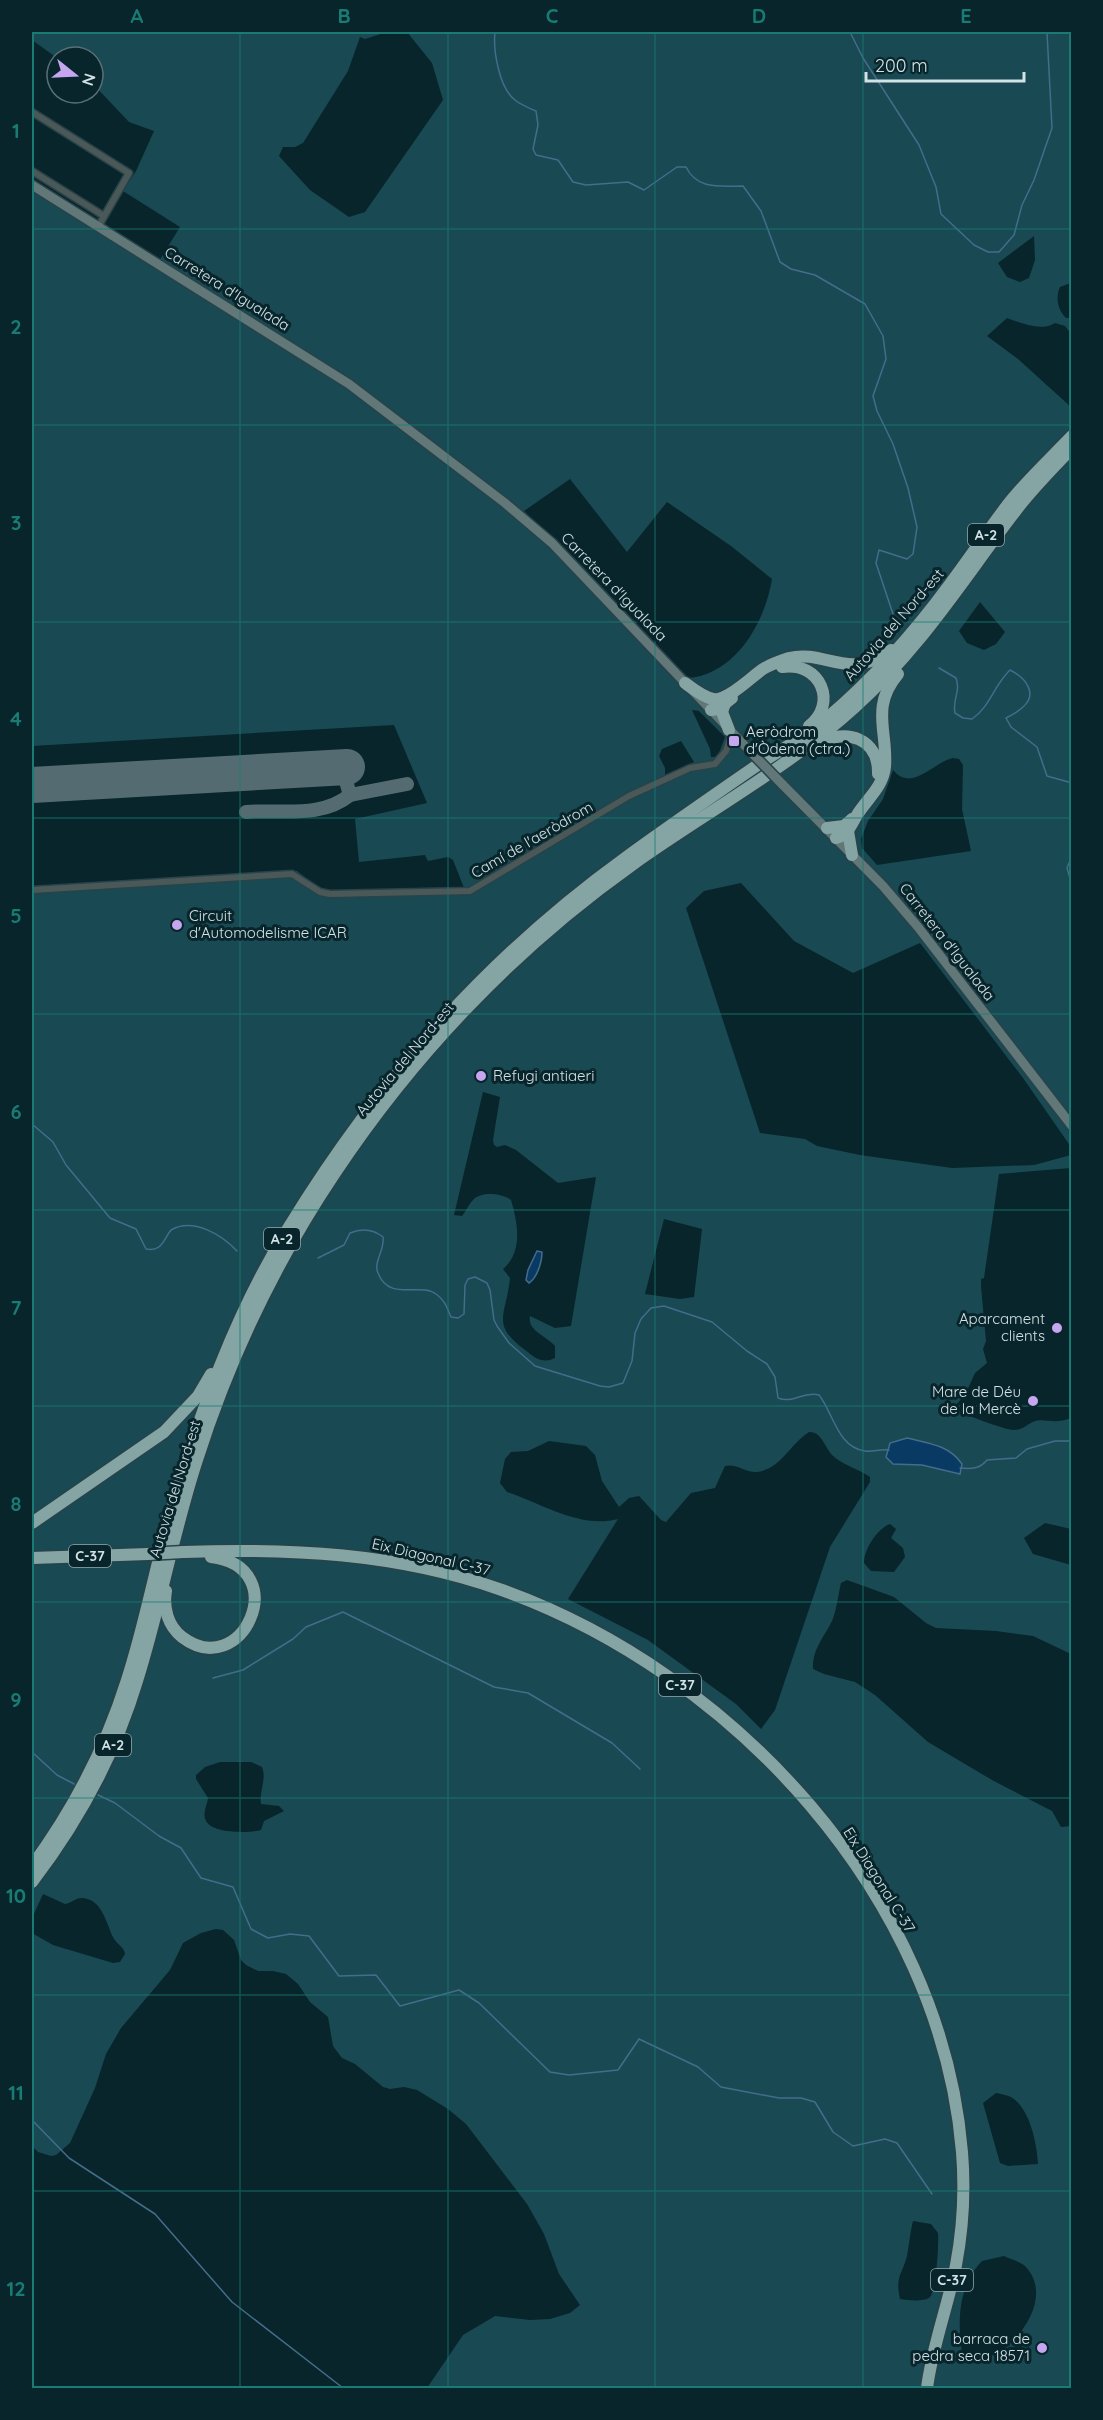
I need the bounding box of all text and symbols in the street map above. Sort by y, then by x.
text: A [131,3,144,28]
text: B [337,3,351,28]
text: C [546,3,559,28]
text: D [752,3,766,28]
text: E [960,3,972,28]
north arrow [45,45,105,105]
scale bar [866,45,1024,83]
text: 200 m [875,54,928,77]
text: N [78,71,101,88]
text: 1 [12,118,20,143]
street label: Carretera d'Igualada [161,242,293,335]
text: 2 [10,314,22,339]
text: 3 [11,510,21,535]
road number: A-2 [968,524,1004,546]
street label: Carretera d'Igualada [557,528,671,645]
street label: Autovia del Nord-est [840,565,948,685]
text: 4 [10,706,22,731]
place label: Aeròdrom d'Òdena (ctra.) [746,722,850,758]
marker: Aeròdrom d'Òdena (ctra.) [727,734,741,748]
street label: Camí de l'aeròdrom [467,797,596,882]
street label: Carretera d'Igualada [896,879,999,1004]
text: 5 [10,903,22,928]
place label: Circuit d'Automodelisme ICAR [189,906,347,942]
marker: Circuit d'Automodelisme ICAR [170,918,184,932]
street label: Autovia del Nord-est [352,998,458,1119]
place label: Refugi antiaeri [493,1066,595,1085]
marker: Refugi antiaeri [474,1069,488,1083]
text: 6 [10,1099,22,1124]
road number: A-2 [264,1228,300,1250]
text: 7 [11,1295,22,1320]
place label: Aparcament clients [959,1309,1045,1345]
marker: Aparcament clients [1050,1321,1064,1335]
place label: Mare de Déu de la Mercè [932,1382,1021,1418]
marker: Mare de Déu de la Mercè [1026,1394,1040,1408]
street label: Autovia del Nord-est [145,1418,204,1560]
text: 8 [11,1491,22,1516]
street label: Eix Diagonal C-37 [370,1534,492,1579]
road number: C-37 [69,1545,111,1567]
road number: C-37 [659,1674,701,1696]
text: 9 [10,1687,22,1712]
road number: A-2 [95,1734,131,1756]
street label: Eix Diagonal C-37 [839,1823,920,1936]
text: 10 [6,1883,26,1908]
text: 11 [8,2080,24,2105]
road number: C-37 [931,2269,973,2291]
text: 12 [6,2276,26,2301]
place label: barraca de pedra seca 18571 [912,2329,1030,2365]
marker: barraca de pedra seca 18571 [1035,2341,1049,2355]

